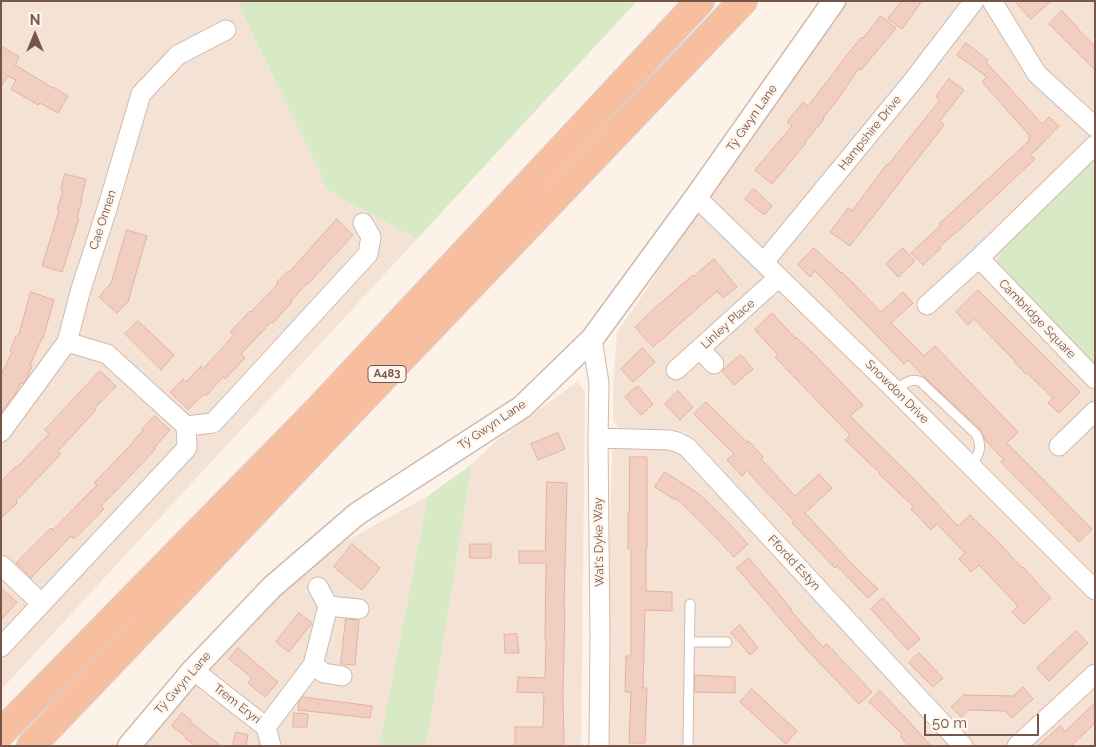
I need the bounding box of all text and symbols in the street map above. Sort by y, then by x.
north arrow [10,10,60,60]
text: N [30,12,40,28]
street label: Tŷ Gwyn Lane [724,82,780,154]
street label: Hampshire Drive [835,93,905,173]
street label: Cae Onnen [87,188,119,252]
street label: Cambridge Square [996,276,1078,362]
street label: Linley Place [698,296,758,352]
street label: Snowdon Drive [862,357,932,427]
road number: A483 [368,366,406,382]
street label: Tŷ Gwyn Lane [456,397,528,453]
street label: Wat's Dyke Way [591,497,607,587]
street label: Ffordd Estyn [765,532,823,594]
street label: Tŷ Gwyn Lane [152,649,214,717]
street label: Trem Eryri [210,681,264,727]
scale bar [926,704,1041,736]
text: 50 m [932,714,967,732]

